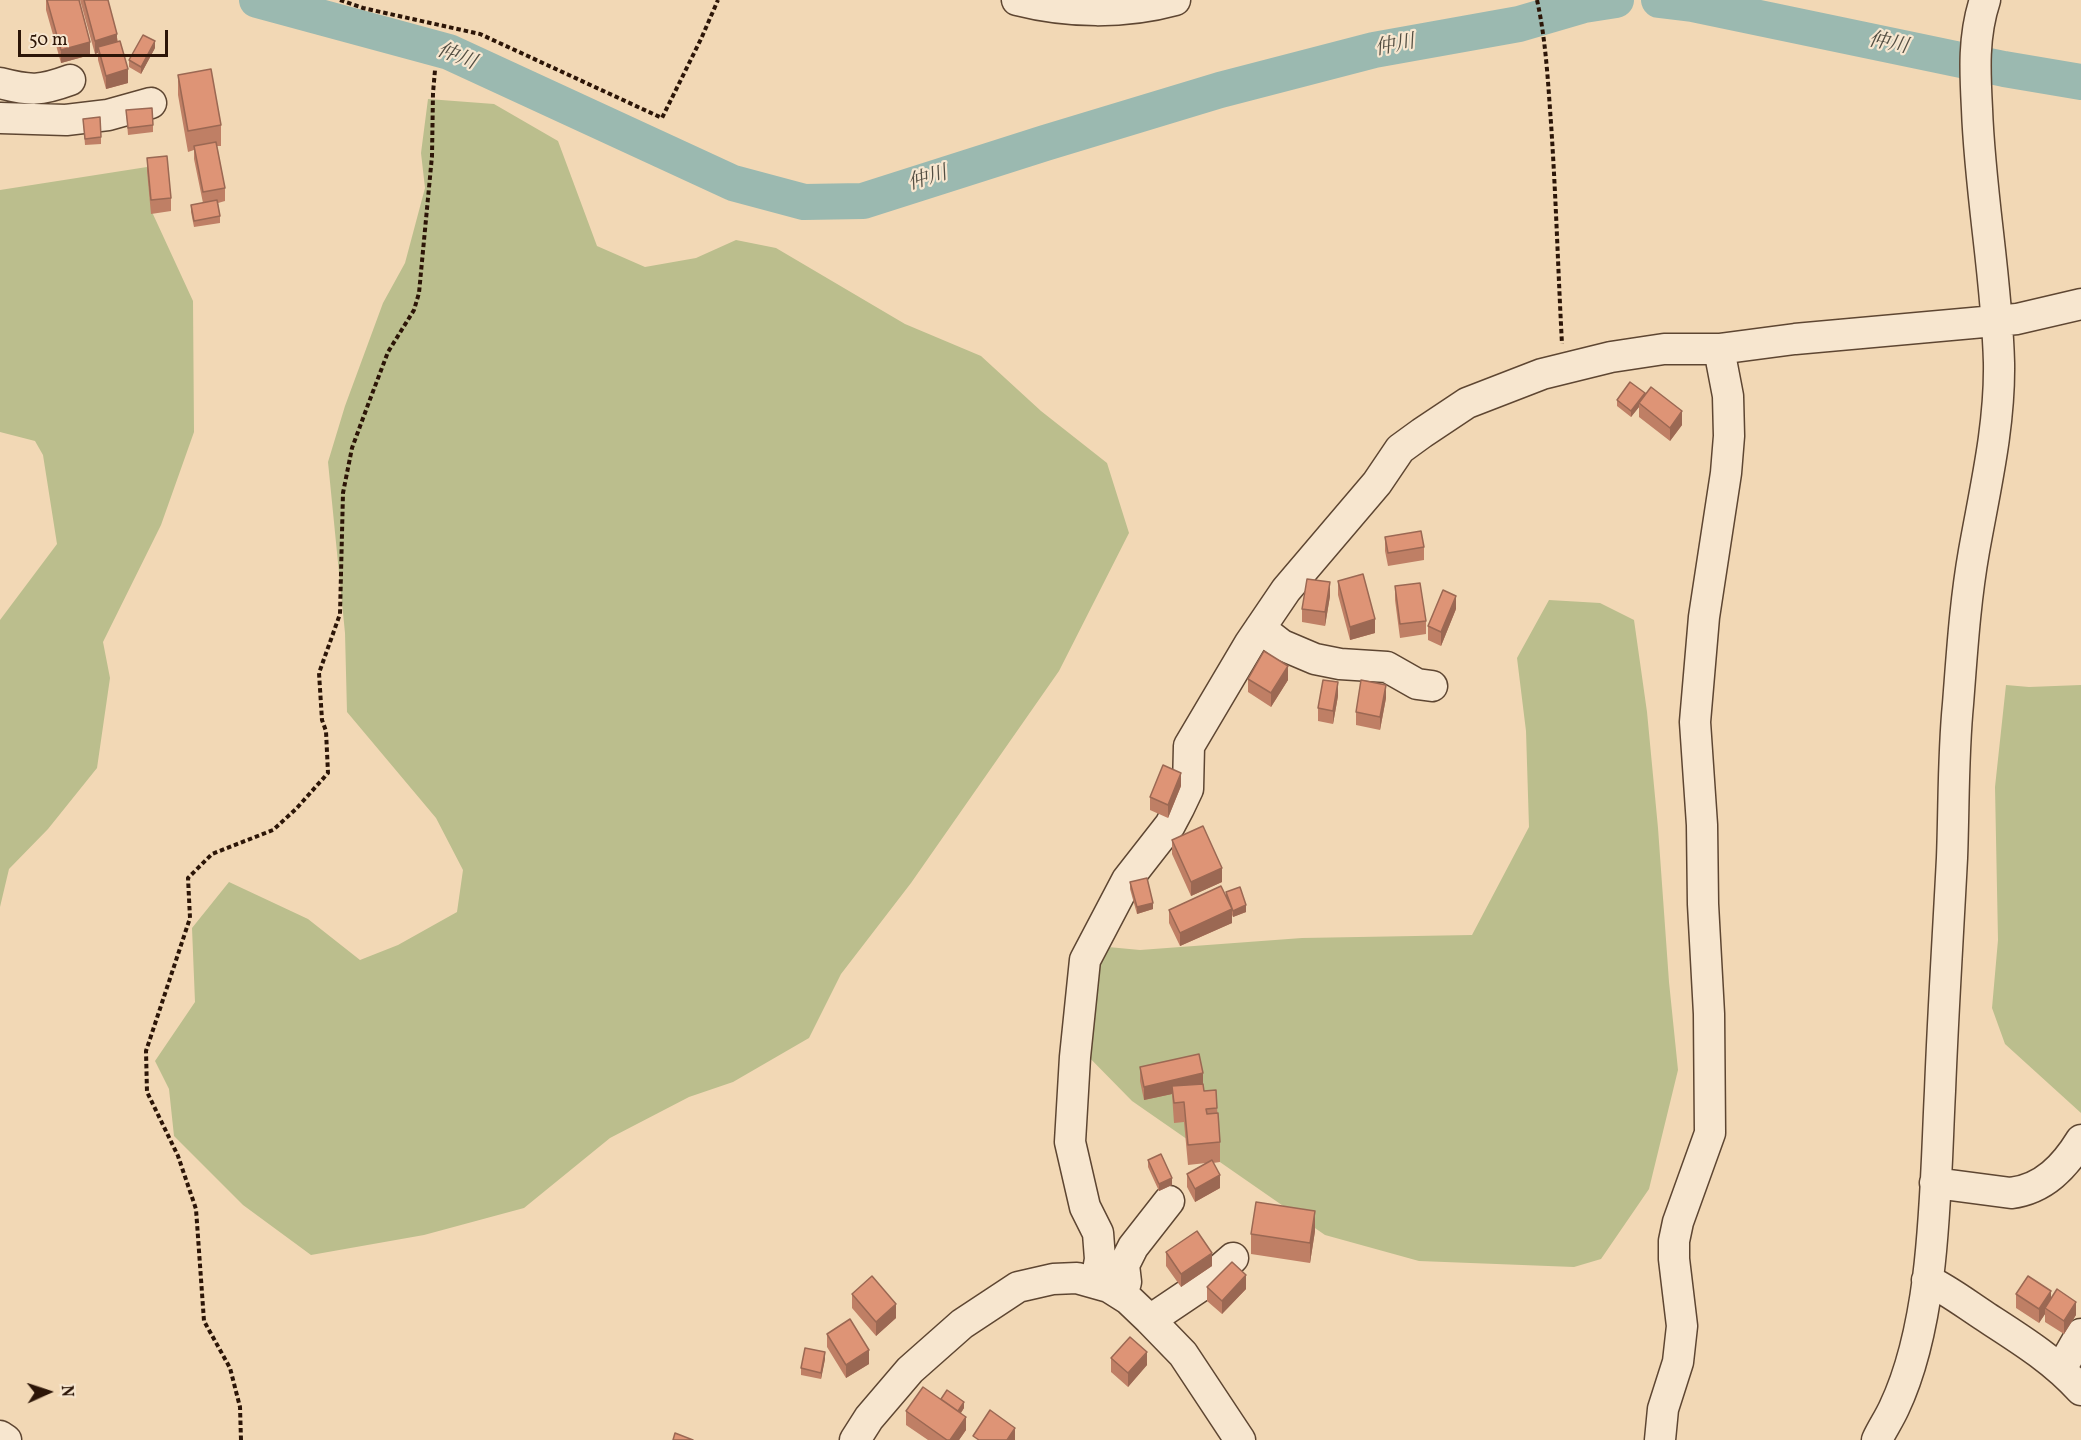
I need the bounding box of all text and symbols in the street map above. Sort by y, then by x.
scale bar [21,18,171,56]
text: 50 m [29,28,68,53]
water label: 仲川 [1866,29,1910,61]
water label: 仲川 [1373,31,1417,63]
water label: 仲川 [433,40,479,76]
water label: 仲川 [905,163,951,197]
north arrow [18,1362,78,1422]
text: N [55,1385,77,1397]

